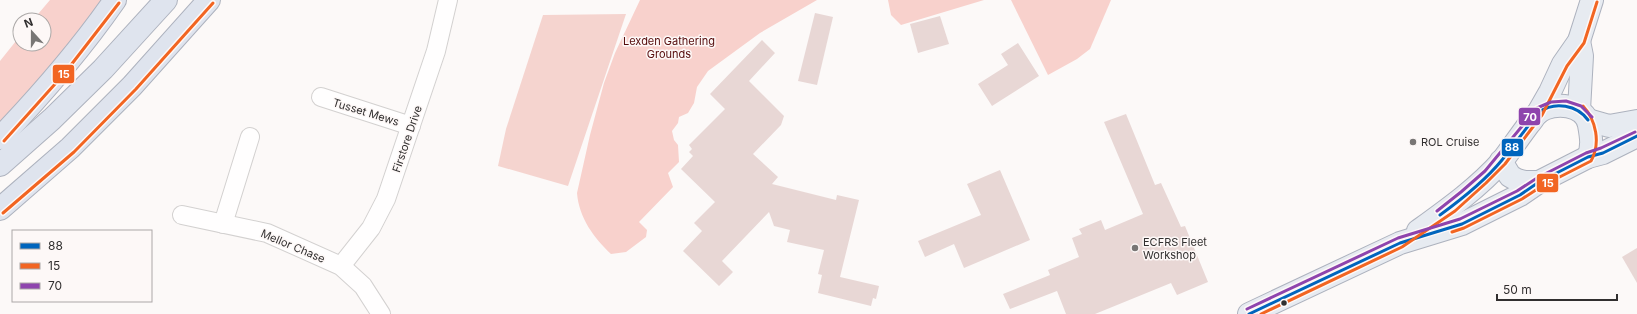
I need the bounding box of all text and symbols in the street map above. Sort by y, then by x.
north arrow [12,12,52,52]
text: N [22,15,35,31]
park label: Lexden Gathering Grounds [623,34,715,61]
line badge: 15 [52,64,75,84]
text: 15 [58,67,70,81]
street label: Tusset Mews [331,95,401,129]
street label: Firstore Drive [389,104,425,174]
line badge: 70 [1518,107,1541,126]
text: 70 [1523,110,1537,124]
place label: ROL Cruise [1421,135,1479,149]
marker: ROL Cruise [1408,137,1418,147]
line badge: 88 [1501,138,1524,157]
text: 88 [1505,140,1519,154]
line badge: 15 [1536,173,1559,193]
text: 15 [1542,176,1554,190]
street label: Mellor Chase [259,226,327,266]
legend [12,230,152,302]
place label: ECFRS Fleet Workshop [1143,235,1207,262]
text: 88 [48,238,63,253]
marker: ECFRS Fleet Workshop [1130,243,1140,253]
text: 15 [48,258,60,273]
scale bar [1497,276,1617,302]
text: 70 [48,278,62,293]
text: 50 m [1503,282,1532,297]
unlabelled marker [1279,298,1289,308]

